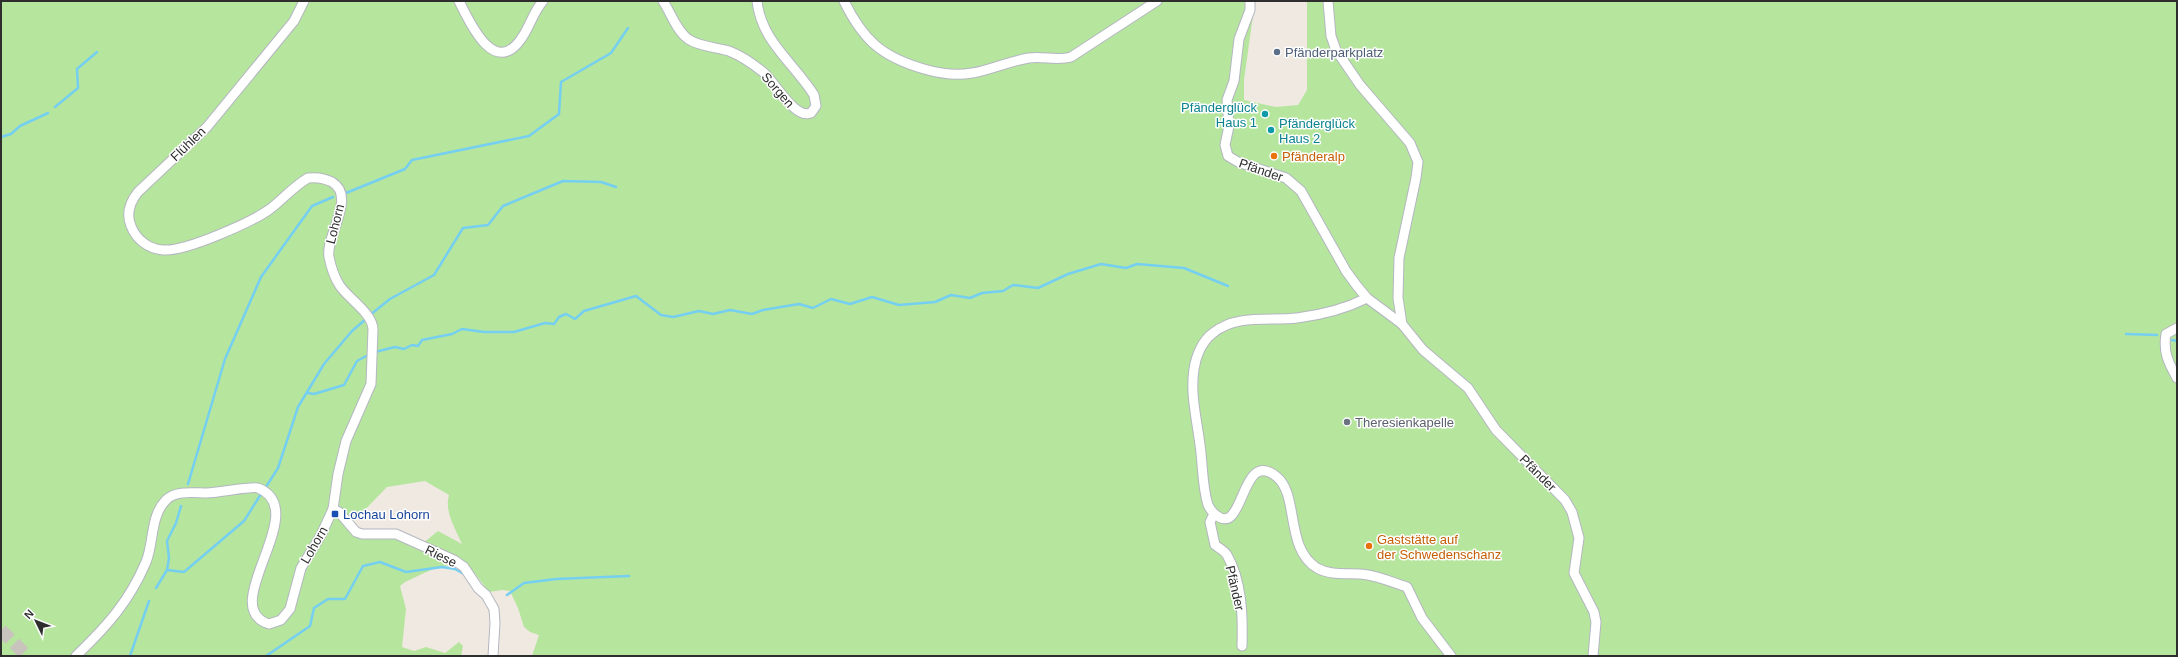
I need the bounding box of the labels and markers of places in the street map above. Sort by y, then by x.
place label: Pfänderparkplatz [1285,45,1383,60]
marker: Pfänderparkplatz [1272,47,1282,57]
place label: Pfänderglück Haus 1 [1181,100,1257,130]
marker: Pfänderglück Haus 1 [1260,109,1270,119]
place label: Pfänderglück Haus 2 [1279,116,1355,146]
marker: Pfänderglück Haus 2 [1266,125,1276,135]
place label: Pfänderalp [1282,149,1345,164]
marker: Pfänderalp [1269,151,1279,161]
place label: Theresienkapelle [1355,415,1454,430]
marker: Theresienkapelle [1342,417,1352,427]
place label: Lochau Lohorn [343,507,430,522]
marker: Lochau Lohorn [330,509,340,519]
place label: Gaststätte auf der Schwedenschanz [1377,532,1501,562]
marker: Gaststätte auf der Schwedenschanz [1364,541,1374,551]

